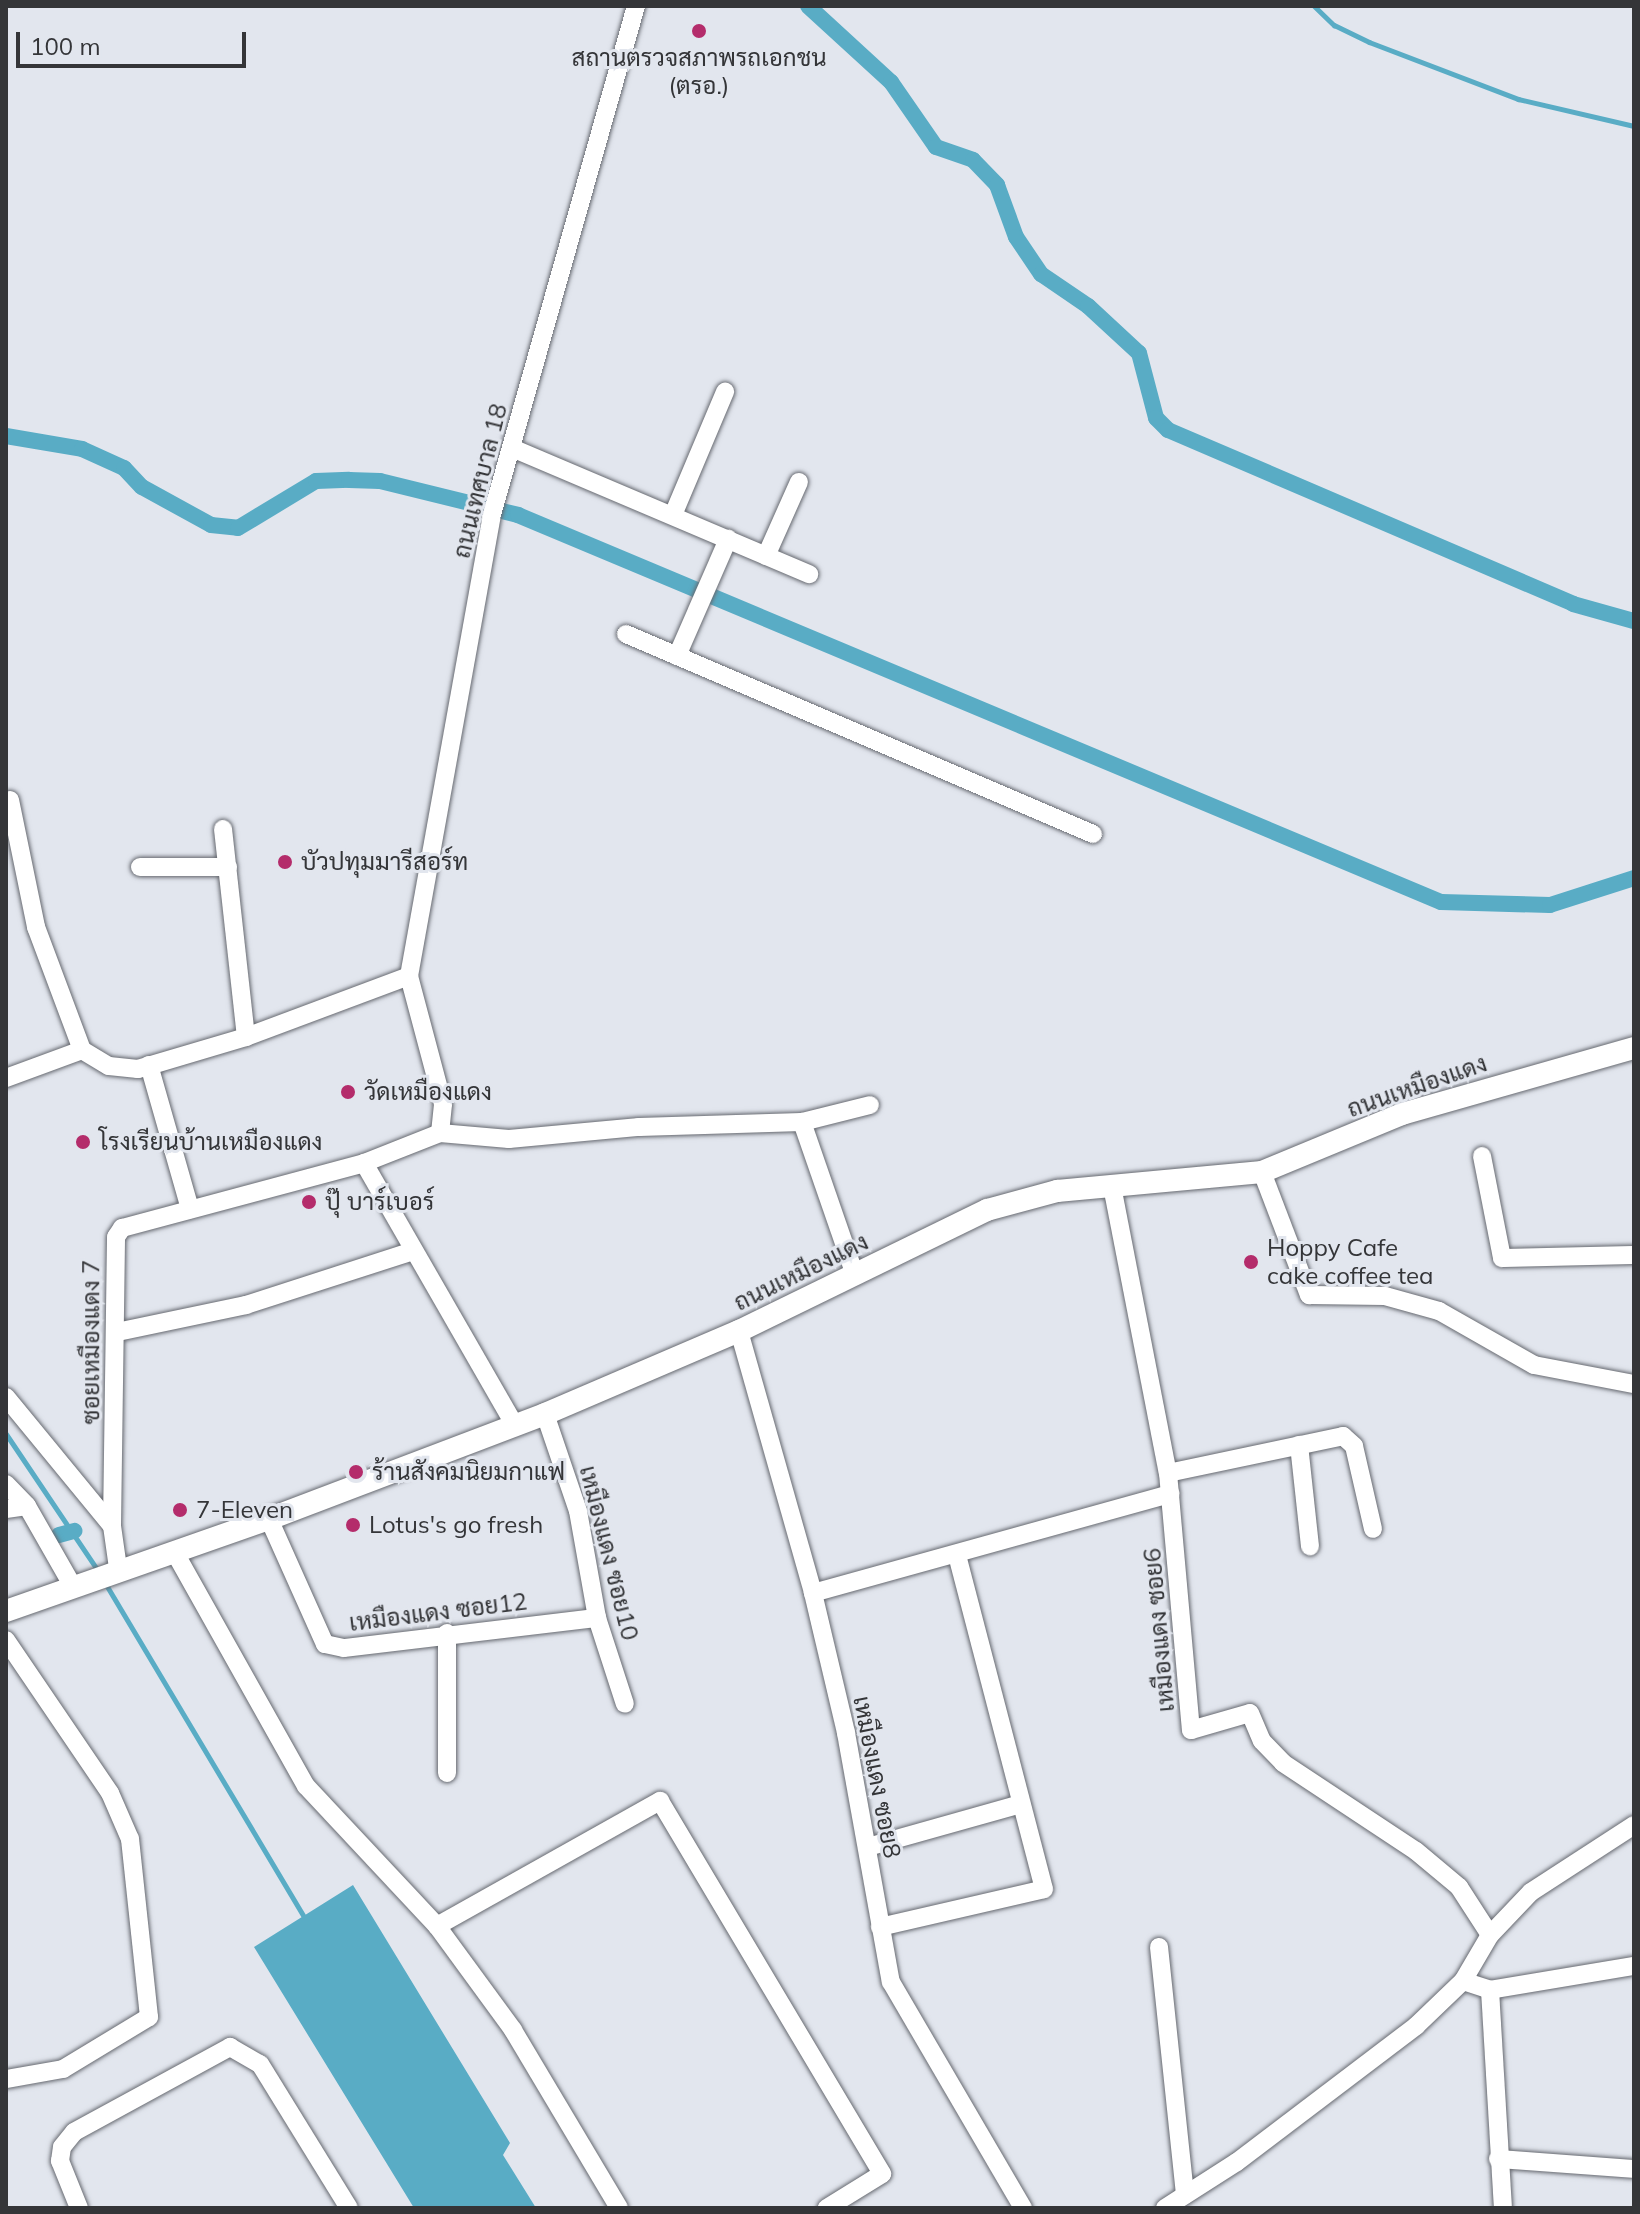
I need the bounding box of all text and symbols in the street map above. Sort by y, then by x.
scale bar [20,16,250,66]
marker: สถานตรวจสภาพรถเอกชน (ตรอ.) [690,22,708,40]
text: 100 m [30,31,101,61]
place label: สถานตรวจสภาพรถเอกชน (ตรอ.) [572,44,826,100]
street label: ถนนเทศบาล 18 [447,401,513,561]
place label: บัวปทุมมารีสอร์ท [301,848,468,876]
marker: บัวปทุมมารีสอร์ท [276,853,294,871]
street label: ถนนเหมืองแดง [1343,1049,1491,1123]
place label: วัดเหมืองแดง [364,1078,492,1106]
marker: วัดเหมืองแดง [339,1083,357,1101]
place label: โรงเรียนบ้านเหมืองแดง [99,1128,323,1156]
marker: โรงเรียนบ้านเหมืองแดง [74,1133,92,1151]
place label: ปุ๊ บาร์เบอร์ [325,1188,434,1216]
marker: ปุ๊ บาร์เบอร์ [300,1193,318,1211]
street label: ถนนเหมืองแดง [729,1227,873,1317]
place label: Hoppy Cafe cake coffee tea [1267,1234,1433,1290]
marker: Hoppy Cafe cake coffee tea [1242,1253,1260,1271]
street label: ซอยเหมืองแดง 7 [77,1260,105,1424]
place label: ร้านสังคมนิยมกาแฟ [372,1458,565,1486]
marker: ร้านสังคมนิยมกาแฟ [347,1463,365,1481]
street label: เหมืองแดง ซอย10 [573,1463,645,1643]
place label: 7-Eleven [196,1496,293,1524]
marker: 7-Eleven [171,1501,189,1519]
place label: Lotus's go fresh [369,1511,543,1539]
marker: Lotus's go fresh [344,1516,362,1534]
street label: เหมืองแดง ซอย6 [1137,1547,1181,1713]
street label: เหมืองแดง ซอย12 [347,1587,529,1637]
street label: เหมืองแดง ซอย8 [847,1693,907,1861]

